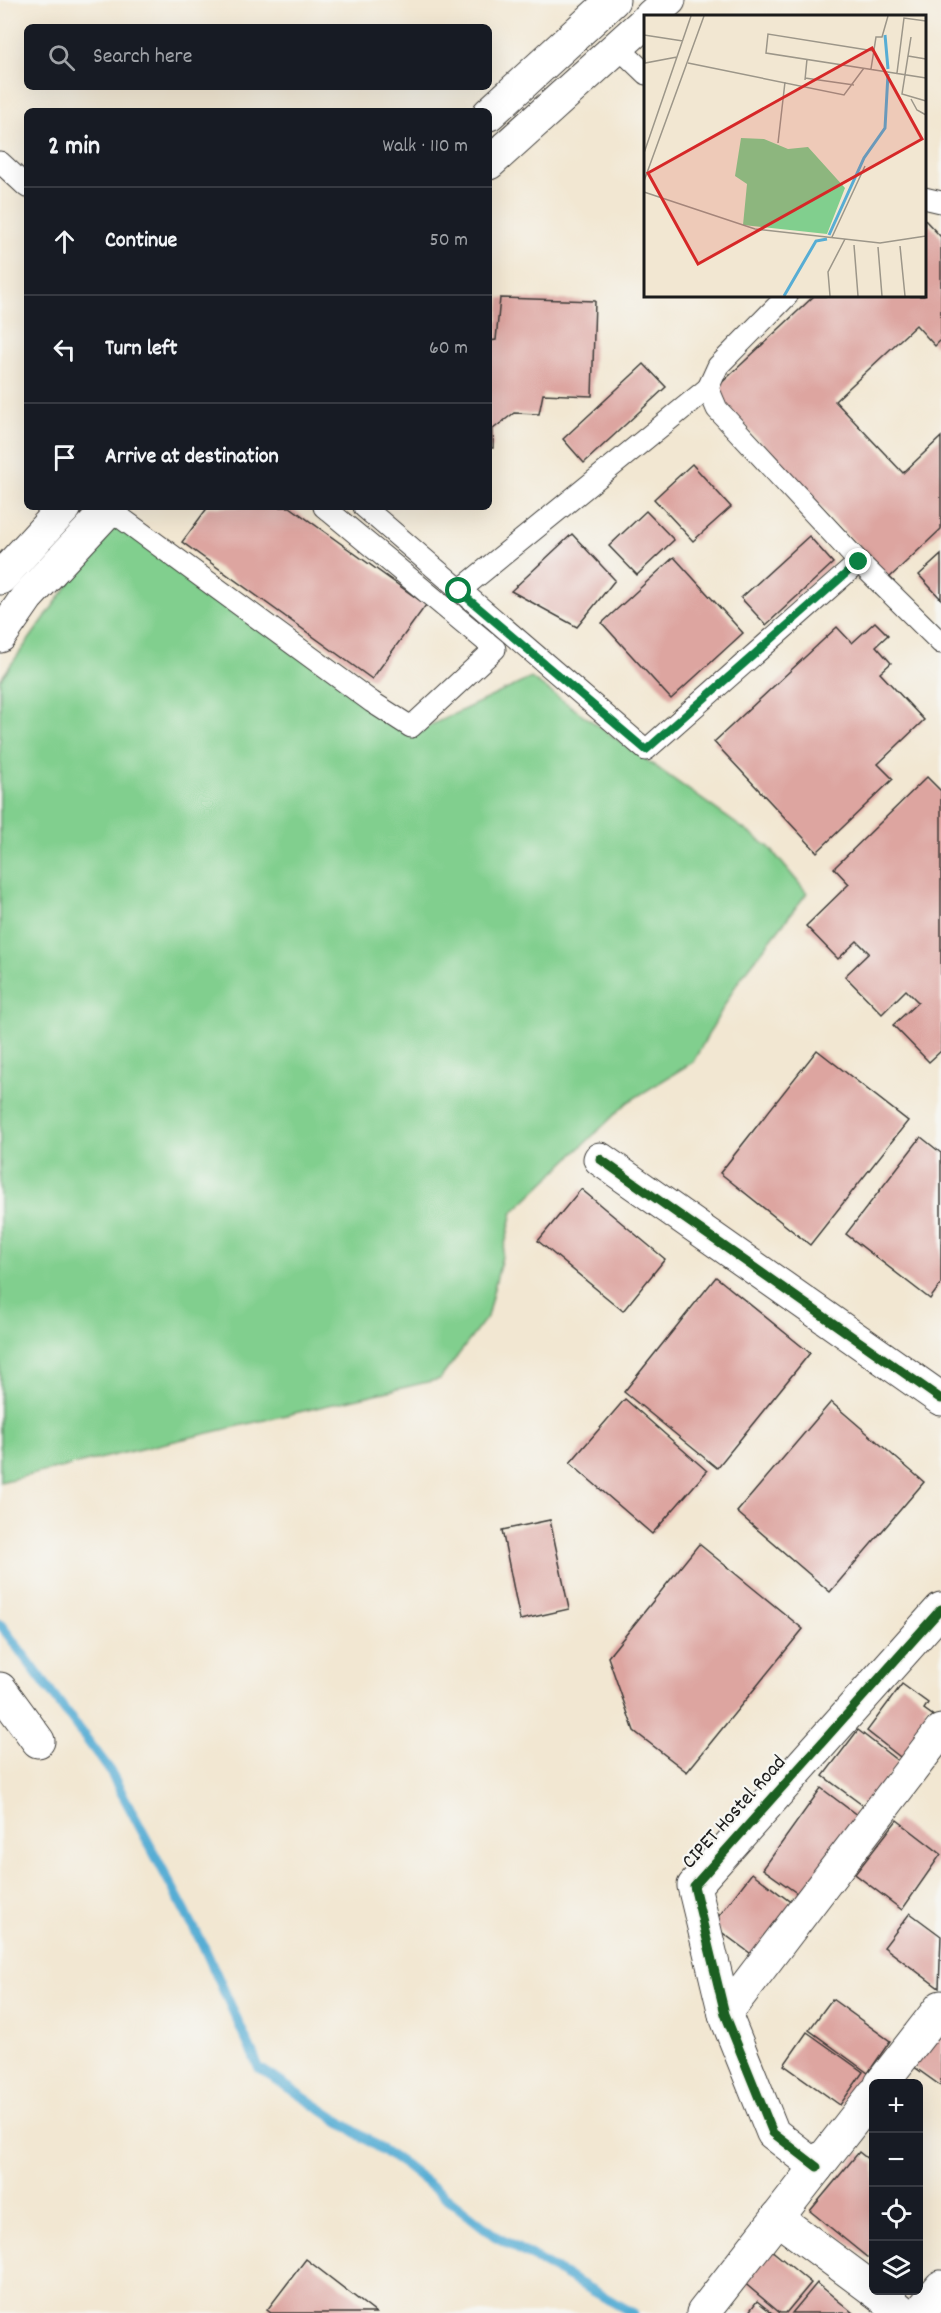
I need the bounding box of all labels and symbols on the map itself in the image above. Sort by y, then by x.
inset map [644,15,926,297]
route end [845,548,871,574]
route start [445,577,471,603]
street label: CIPET Hostel Road [676,1749,794,1877]

